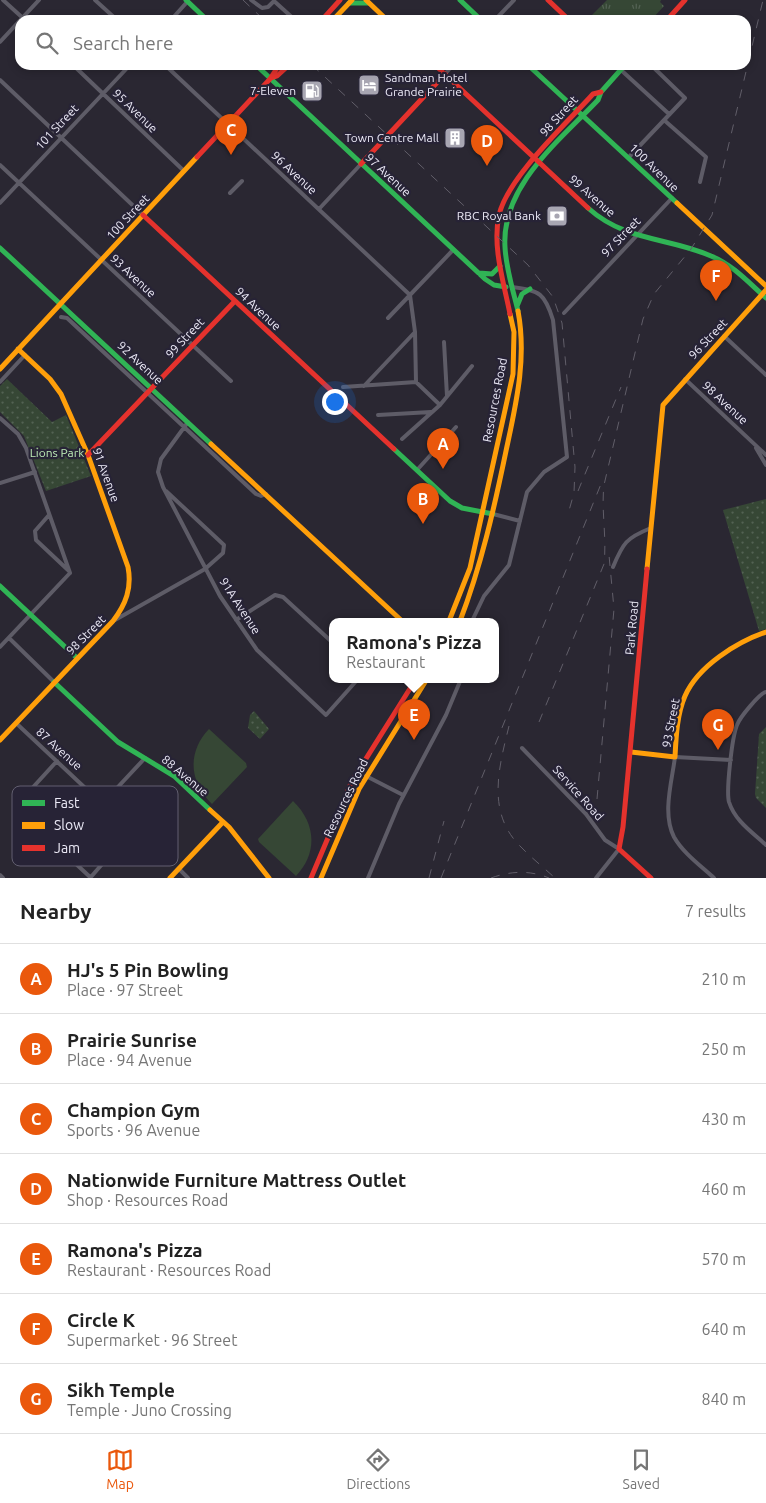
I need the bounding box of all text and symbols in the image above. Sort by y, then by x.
search box [15,15,751,70]
icon: search [33,29,61,57]
text: Search here [73,32,173,54]
place label: Sandman Hotel Grande Prairie [385,71,467,98]
hotel icon: Sandman Hotel Grande Prairie [357,73,381,97]
fuel station icon: 7-Eleven [300,79,324,103]
place label: 7-Eleven [250,84,296,97]
street label: 95 Avenue [110,86,160,135]
street label: 98 Street [537,93,580,139]
street label: 101 Street [33,101,81,152]
pin: C [215,114,247,155]
pin: D [471,125,503,166]
building icon: Town Centre Mall [443,126,467,150]
place label: Town Centre Mall [345,131,439,144]
street label: 100 Avenue [627,141,682,194]
street label: 96 Avenue [269,149,320,197]
street label: 97 Avenue [363,151,414,199]
street label: 99 Avenue [567,172,618,219]
street label: 100 Street [104,191,152,242]
bank icon: RBC Royal Bank [545,204,569,228]
place label: RBC Royal Bank [457,209,541,222]
street label: 97 Street [599,214,643,259]
street label: 93 Avenue [108,252,159,300]
pin: F [700,260,732,301]
street label: 94 Avenue [233,285,284,333]
street label: 99 Street [163,315,207,360]
street label: 96 Street [686,316,730,361]
street label: 92 Avenue [115,339,166,387]
street label: Resources Road [480,357,509,443]
street label: 98 Avenue [700,379,751,427]
your location [322,389,348,415]
pin: A [427,428,459,469]
park label: Lions Park [30,446,84,459]
street label: 91 Avenue [91,446,122,504]
pin: B [407,483,439,524]
street label: 91A Avenue [217,575,263,636]
street label: Park Road [623,600,640,656]
street label: 98 Street [63,612,108,657]
popup [329,618,499,683]
text: Ramona's Pizza [346,631,482,653]
text: Restaurant [346,653,425,671]
street label: 93 Street [659,697,682,749]
pin: E [398,699,430,740]
pin: G [702,709,734,750]
street label: 87 Avenue [34,725,85,772]
street label: 88 Avenue [159,752,211,799]
street label: Resources Road [321,757,370,839]
street label: Service Road [550,763,606,823]
legend [12,786,178,866]
text: Fast [54,795,80,811]
text: Slow [54,817,84,833]
text: Jam [54,840,80,856]
text: Nearby [20,899,91,923]
text: 7 results [685,902,746,920]
text: HJ's 5 Pin Bowling [67,959,229,981]
text: A [30,970,42,988]
text: 210 m [701,970,746,988]
text: Place · 97 Street [67,981,183,999]
text: Prairie Sunrise [67,1029,197,1051]
text: B [31,1040,41,1058]
text: 250 m [701,1040,746,1058]
text: Place · 94 Avenue [67,1051,192,1069]
text: Champion Gym [67,1099,200,1121]
text: C [31,1110,41,1128]
text: 430 m [701,1110,746,1128]
text: Sports · 96 Avenue [67,1121,200,1139]
text: Nationwide Furniture Mattress Outlet [67,1169,406,1191]
text: D [30,1180,42,1198]
text: 460 m [701,1180,746,1198]
text: Shop · Resources Road [67,1191,228,1209]
text: Ramona's Pizza [67,1239,203,1261]
text: E [31,1250,41,1268]
text: 570 m [701,1250,746,1268]
text: Restaurant · Resources Road [67,1261,271,1279]
text: Circle K [67,1309,135,1331]
text: F [32,1320,41,1338]
text: 640 m [701,1320,746,1338]
text: Supermarket · 96 Street [67,1331,237,1349]
text: Sikh Temple [67,1379,175,1401]
text: G [30,1390,42,1408]
text: 840 m [701,1390,746,1408]
text: Temple · Juno Crossing [67,1401,232,1419]
tab: Map [106,1446,134,1492]
tab: Directions [346,1446,410,1492]
tab: Saved [623,1446,660,1492]

